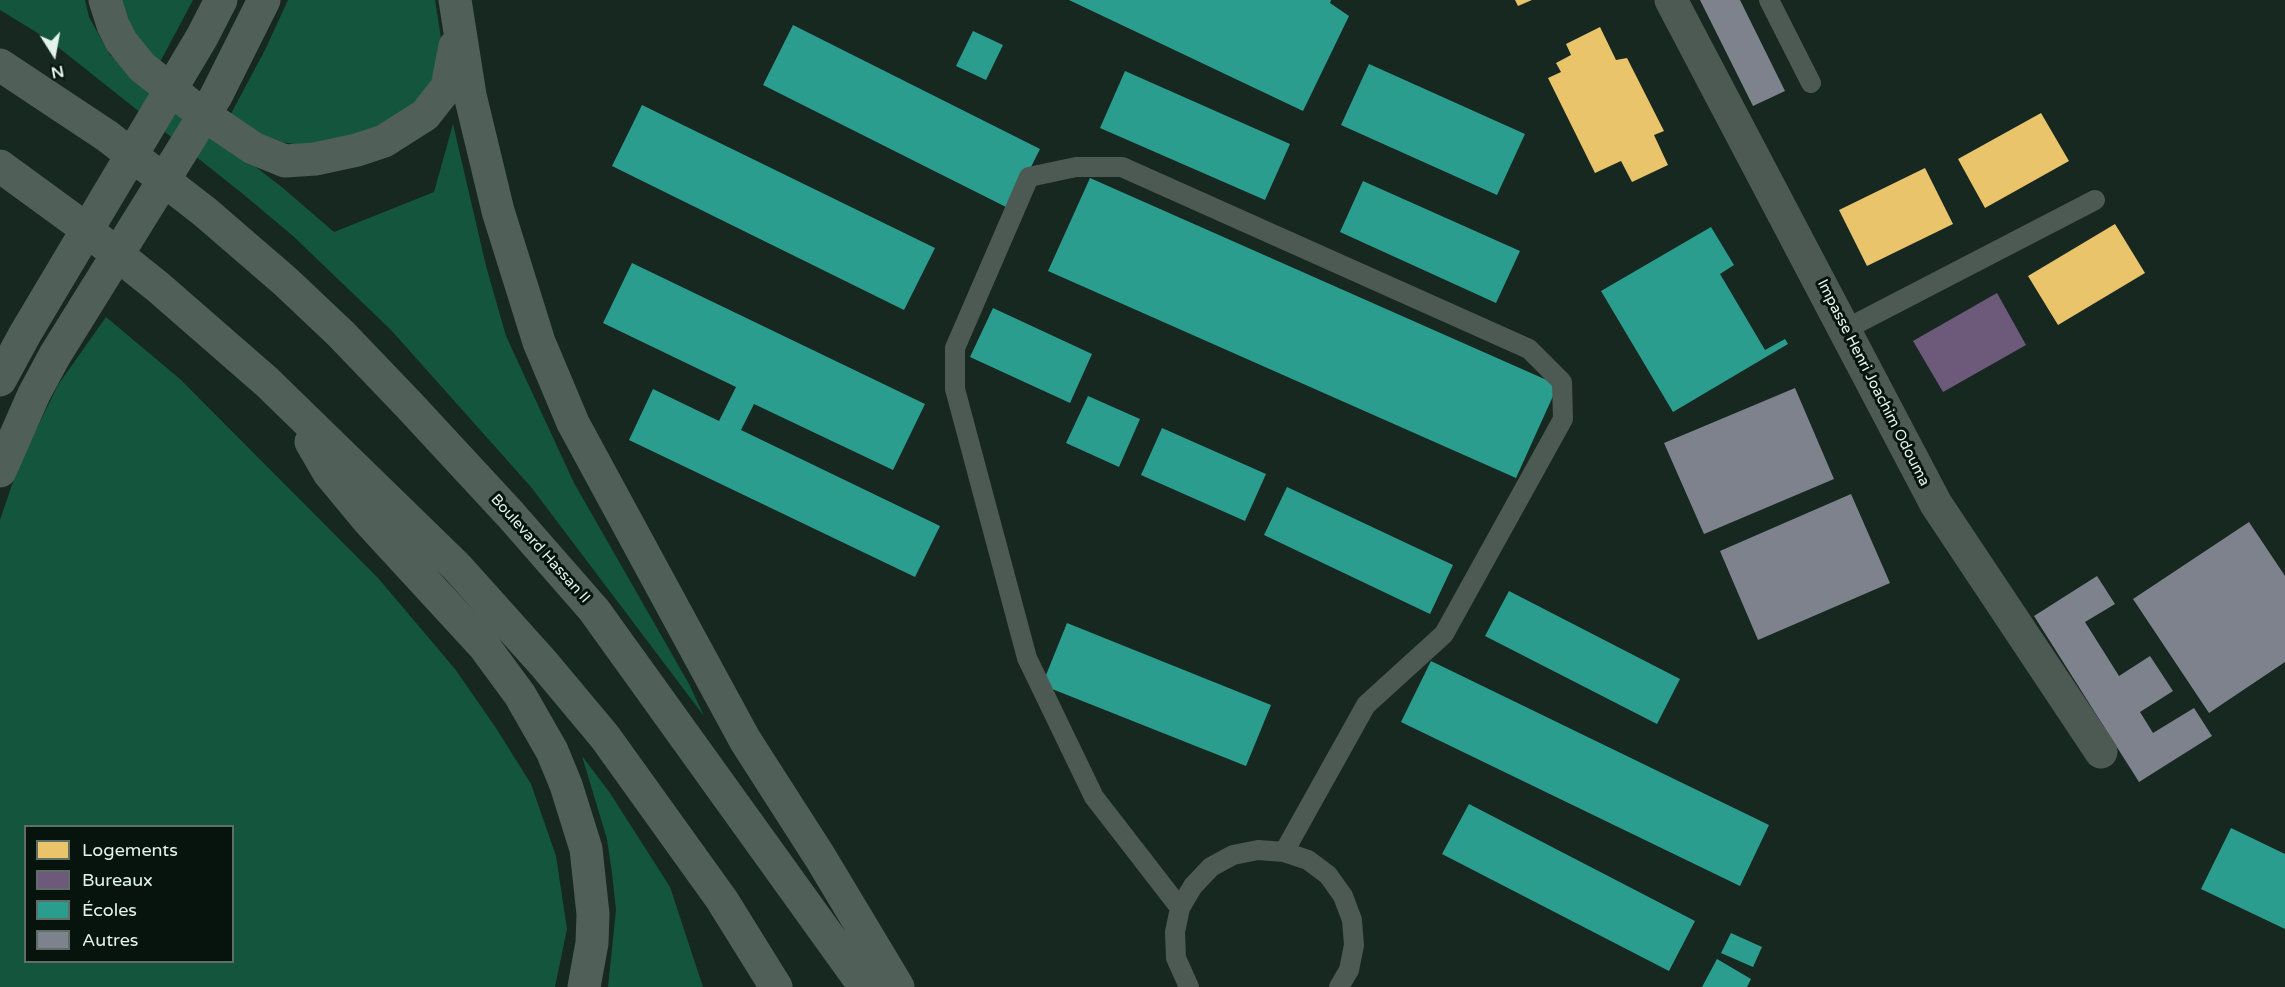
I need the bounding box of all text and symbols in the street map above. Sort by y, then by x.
north arrow [24,24,84,84]
text: N [49,61,66,83]
street label: Impasse Henri Joachim Odouma [1813,277,1933,489]
street label: Boulevard Hassan II [486,491,594,607]
legend [24,825,234,963]
text: Logements [82,839,178,861]
text: Bureaux [82,869,153,891]
text: Écoles [82,899,137,921]
text: Autres [82,929,138,951]

